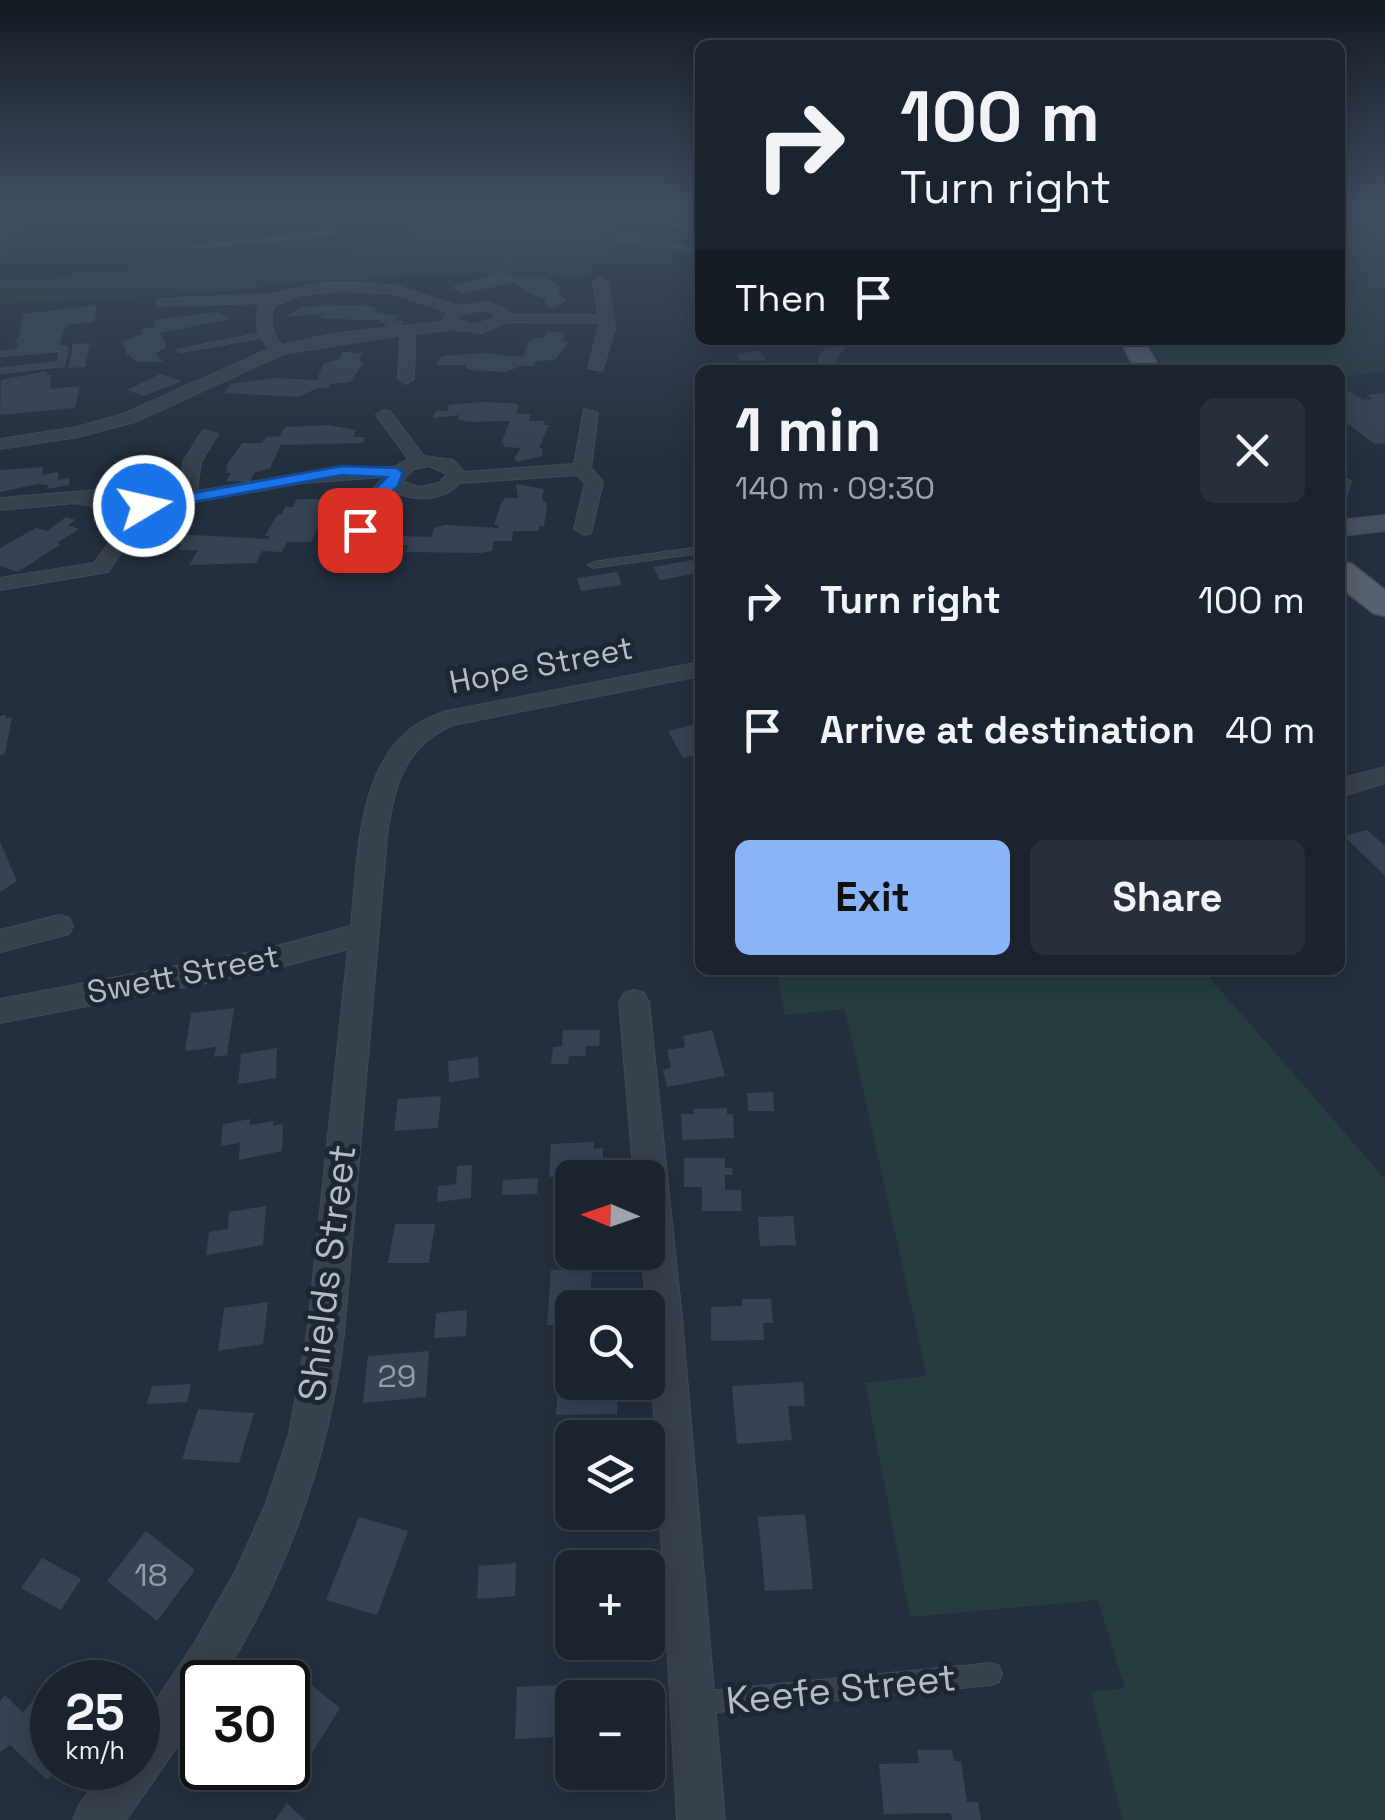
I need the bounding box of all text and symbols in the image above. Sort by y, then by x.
text: 100 m [900,72,1100,161]
icon: right [735,80,865,210]
text: Turn right [900,159,1111,216]
icon: arrive [846,270,901,325]
text: Then [735,274,826,322]
text: 1 min [735,392,882,469]
button: close [1200,398,1305,503]
position arrow [92,454,196,558]
text: 140 m · 09:30 [735,468,935,508]
pin [318,488,403,573]
icon: arrive [333,503,388,558]
icon: right [735,573,790,628]
text: Turn right [820,576,1001,624]
text: 100 m [1198,576,1305,624]
street label: Hope Street [446,628,636,702]
icon: arrive [735,703,790,758]
text: Arrive at destination [820,706,1195,754]
text: 40 m [1225,706,1316,754]
button: Exit [735,840,1010,955]
button: Share [1030,840,1305,955]
street label: Swett Street [84,936,282,1012]
street label: Shields Street [287,1142,367,1404]
north arrow [555,1160,665,1270]
map controls [555,1160,665,1790]
button: search [555,1290,665,1400]
house number: 29 [378,1356,416,1396]
button: layers [555,1420,665,1530]
button: + [555,1550,665,1660]
house number: 18 [134,1555,168,1595]
street label: Keefe Street [724,1653,958,1725]
speed limit sign: 30 [180,1660,310,1790]
button: − [555,1680,665,1790]
text: 25 [65,1681,125,1745]
text: km/h [65,1734,125,1766]

